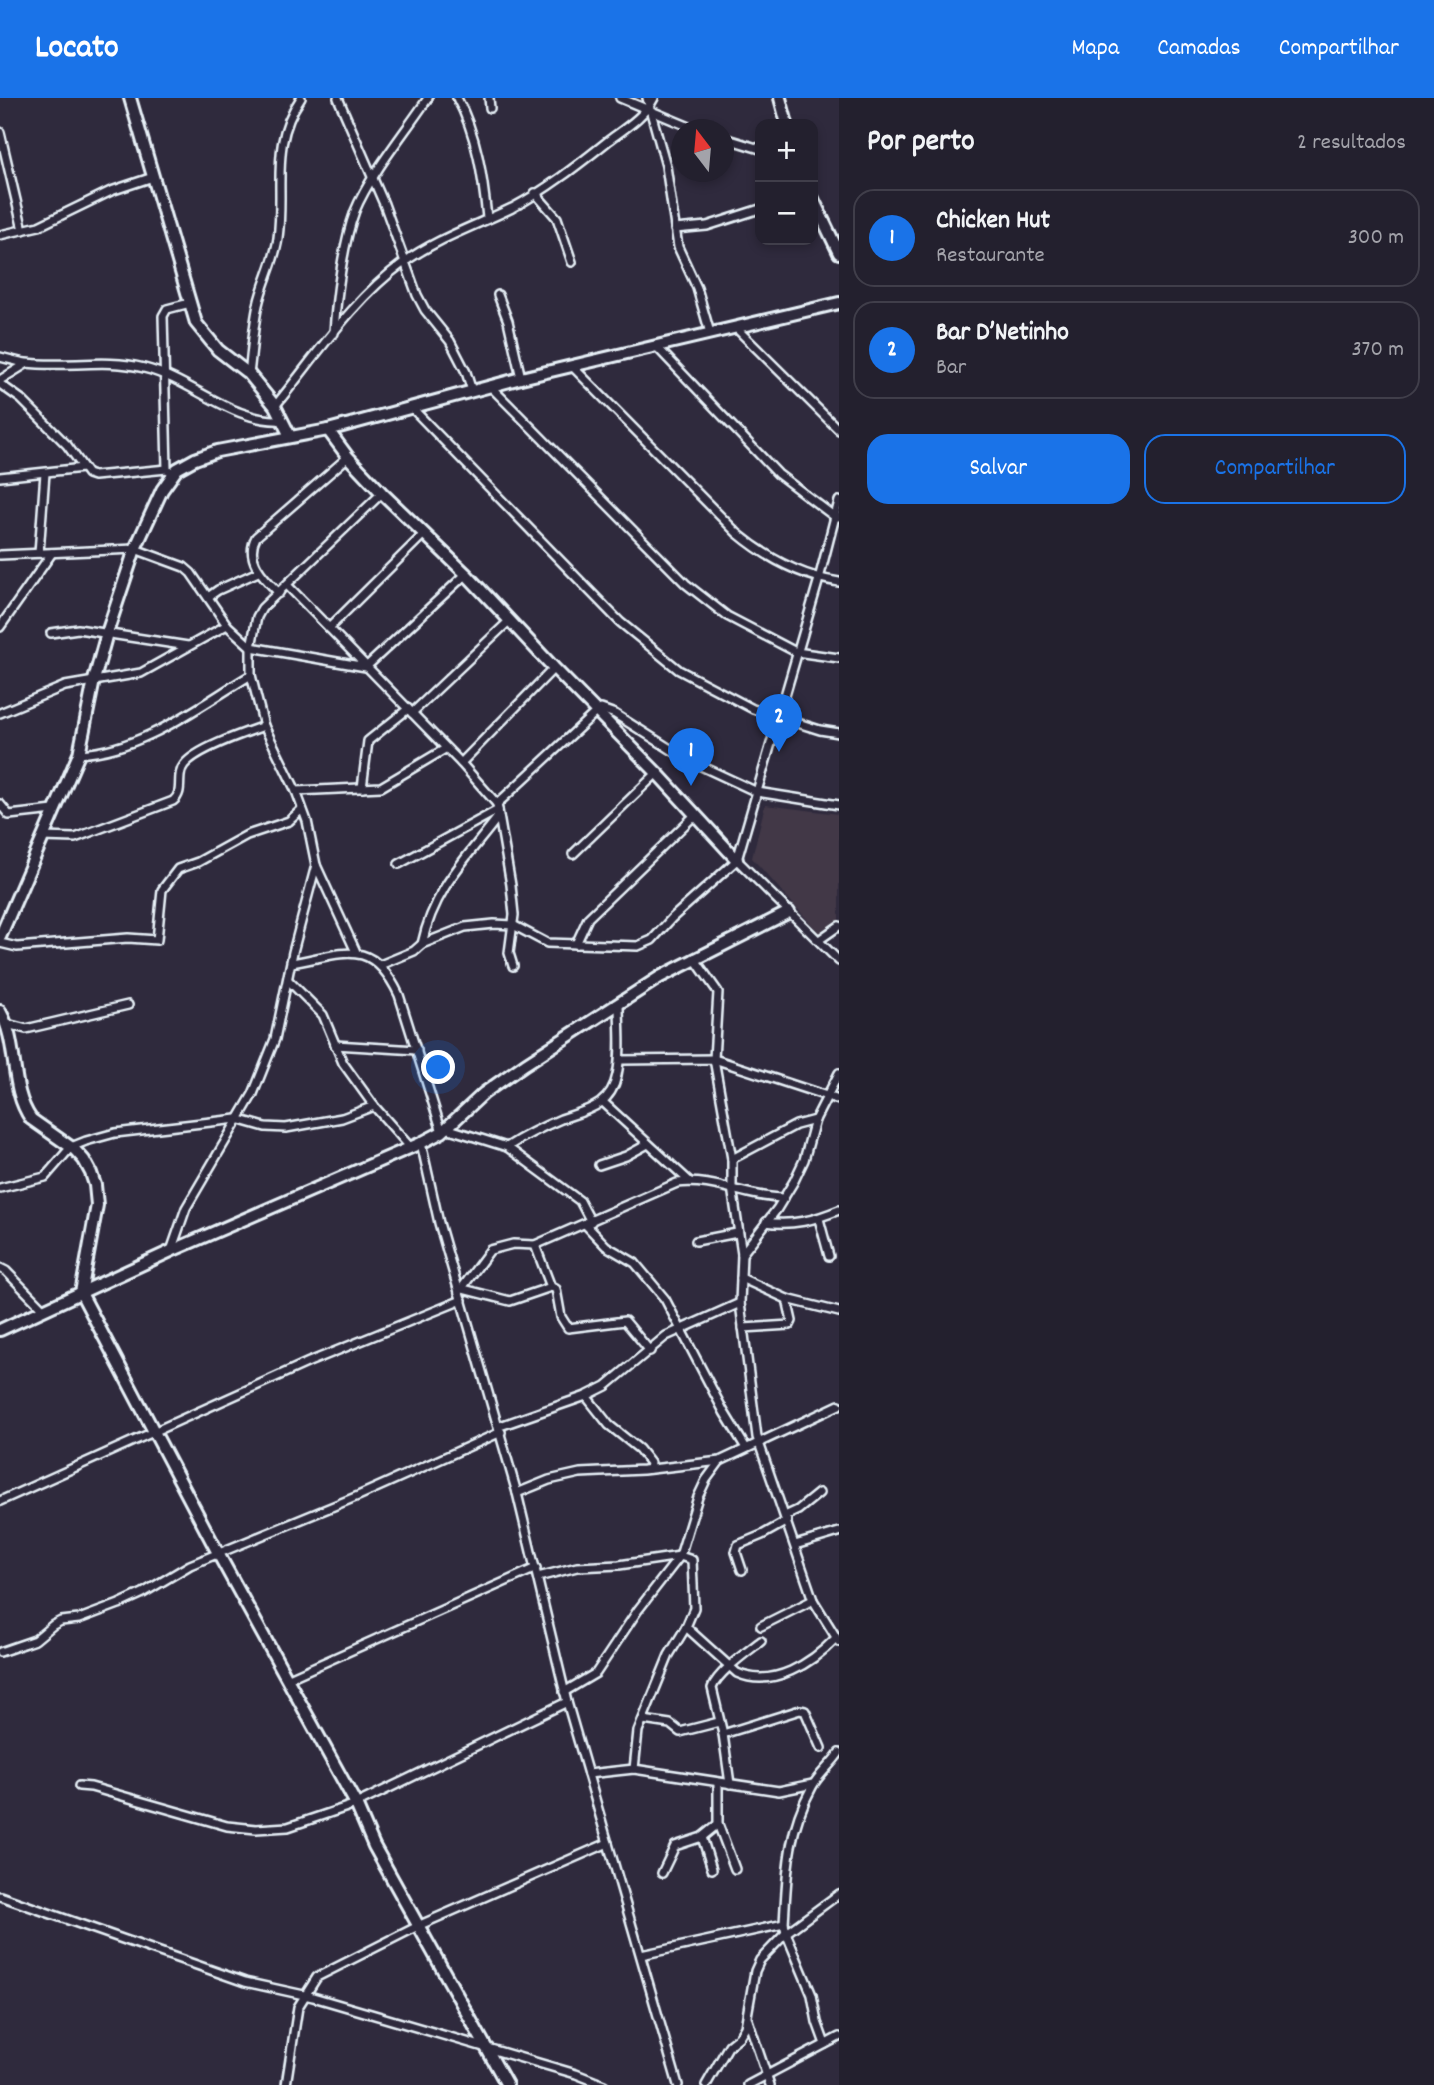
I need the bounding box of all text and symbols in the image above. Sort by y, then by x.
text: Locato [35,26,119,73]
text: Mapa [1072,32,1119,66]
text: Camadas [1157,32,1241,66]
text: Compartilhar [1279,32,1399,66]
north arrow [671,119,734,182]
map controls [755,119,818,245]
button: + [755,119,818,182]
text: Por perto [867,122,975,165]
text: 2 resultados [1297,127,1406,160]
button: − [755,182,818,245]
text: Chicken Hut [936,203,1050,240]
text: 1 [889,222,895,255]
text: 300 m [1348,222,1404,255]
text: Restaurante [936,240,1045,273]
text: Bar D’Netinho [936,315,1069,352]
text: 2 [887,334,897,367]
text: 370 m [1351,334,1404,367]
text: Bar [936,352,966,385]
button: Salvar [867,434,1130,504]
button: Compartilhar [1144,434,1406,504]
pin: 2 [756,694,802,752]
pin: 1 [668,728,714,786]
your location [421,1050,455,1084]

